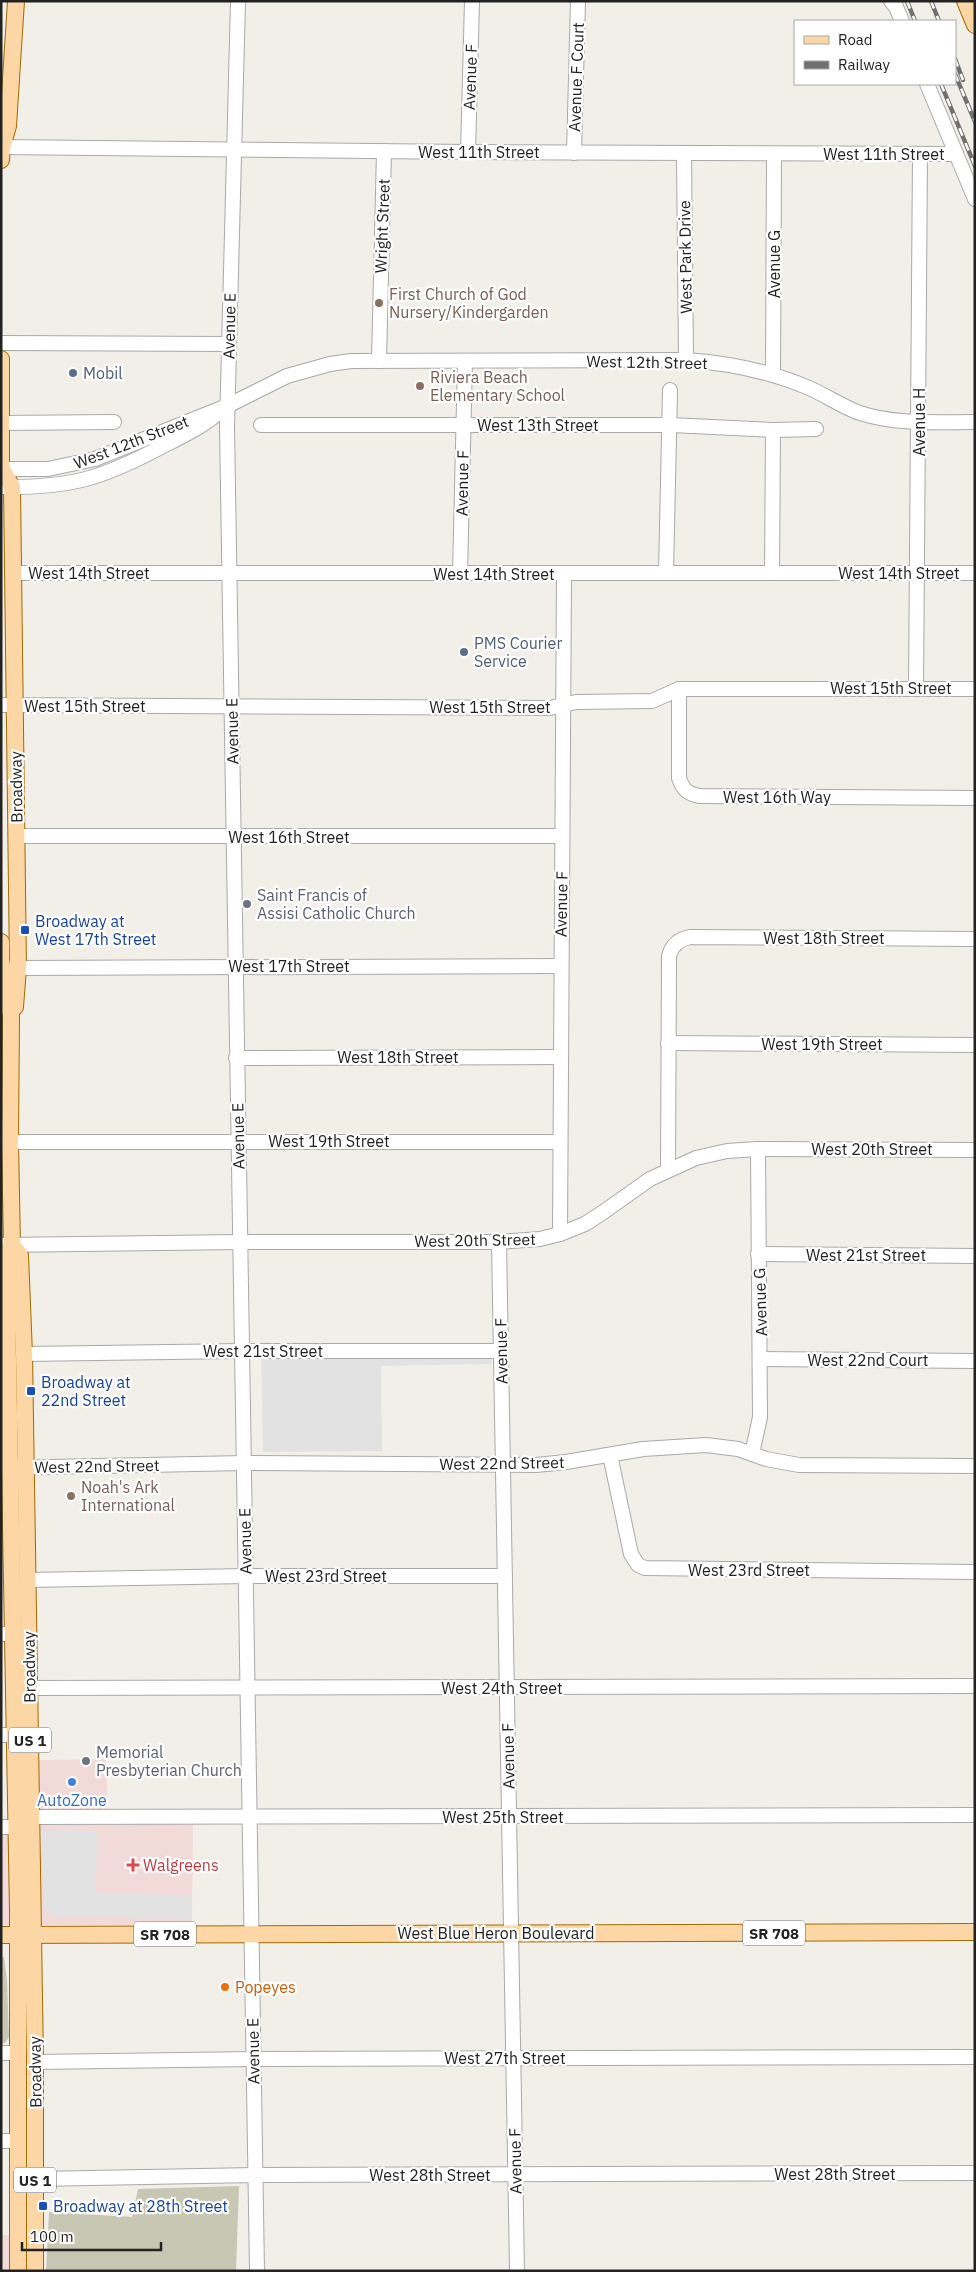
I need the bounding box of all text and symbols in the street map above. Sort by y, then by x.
legend [794,20,956,85]
street label: Avenue F Court [564,22,588,132]
text: Road [838,30,873,49]
street label: Avenue F [459,44,481,110]
text: Railway [838,55,891,74]
street label: West 11th Street [418,142,540,162]
street label: West 11th Street [823,144,945,164]
street label: Wright Street [370,178,394,274]
street label: West Park Drive [674,200,696,314]
street label: Avenue G [764,230,784,298]
place label: First Church of God Nursery/Kindergarden [389,284,549,322]
street label: Avenue E [218,293,240,359]
marker: First Church of God Nursery/Kindergarden [373,297,385,309]
street label: West 12th Street [586,351,708,373]
place label: Mobil [83,363,123,383]
marker: Mobil [67,367,79,379]
place label: Riviera Beach Elementary School [430,367,565,405]
marker: Riviera Beach Elementary School [414,380,426,392]
street label: Avenue H [909,388,929,456]
street label: West 12th Street [71,411,191,473]
street label: West 13th Street [477,415,599,435]
street label: Avenue F [451,450,473,516]
street label: West 14th Street [28,563,150,583]
street label: West 14th Street [838,563,960,583]
street label: West 14th Street [433,564,555,584]
place label: PMS Courier Service [474,633,562,671]
marker: PMS Courier Service [458,646,470,658]
street label: West 15th Street [830,678,952,698]
street label: West 15th Street [24,696,146,716]
street label: West 15th Street [429,697,551,717]
street label: Avenue E [221,698,243,764]
street label: Broadway [5,751,27,823]
street label: West 16th Way [723,787,831,807]
street label: West 16th Street [228,827,350,847]
street label: Avenue F [550,871,572,937]
place label: Saint Francis of Assisi Catholic Church [257,885,416,923]
marker: Saint Francis of Assisi Catholic Church [241,898,253,910]
place label: Broadway at West 17th Street [35,911,156,949]
marker: Broadway at West 17th Street [19,924,31,936]
street label: West 18th Street [763,928,885,948]
street label: West 17th Street [228,956,350,976]
street label: West 19th Street [761,1034,883,1054]
street label: West 18th Street [337,1047,459,1067]
street label: Avenue E [227,1103,249,1169]
street label: West 19th Street [268,1131,390,1151]
street label: West 20th Street [811,1139,933,1159]
street label: West 20th Street [414,1229,536,1251]
street label: West 21st Street [806,1245,926,1265]
street label: Avenue G [749,1268,771,1336]
street label: Avenue F [490,1318,512,1384]
street label: West 21st Street [203,1341,323,1361]
street label: West 22nd Court [808,1350,928,1370]
place label: Broadway at 22nd Street [41,1372,131,1410]
marker: Broadway at 22nd Street [25,1385,37,1397]
street label: West 22nd Street [439,1452,565,1474]
street label: West 22nd Street [34,1455,160,1477]
place label: Noah's Ark International [81,1477,175,1515]
marker: Noah's Ark International [65,1490,77,1502]
street label: Avenue E [234,1508,256,1574]
street label: West 23rd Street [688,1560,810,1580]
street label: West 23rd Street [265,1566,387,1586]
street label: Broadway [18,1631,40,1703]
street label: West 24th Street [441,1678,563,1698]
street label: Avenue F [497,1723,519,1789]
road number: US 1 [9,1728,51,1752]
place label: Memorial Presbyterian Church [96,1742,242,1780]
marker: Memorial Presbyterian Church [80,1755,92,1767]
marker: AutoZone [66,1776,78,1788]
place label: AutoZone [37,1790,107,1810]
street label: West 25th Street [442,1807,564,1827]
place label: Walgreens [143,1855,219,1875]
marker: Walgreens [127,1859,139,1871]
road number: SR 708 [743,1920,805,1946]
road number: SR 708 [134,1922,196,1946]
street label: West Blue Heron Boulevard [398,1923,594,1943]
place label: Popeyes [235,1977,296,1997]
marker: Popeyes [219,1981,231,1993]
street label: Avenue E [242,2018,264,2084]
street label: Broadway [24,2036,46,2108]
street label: West 27th Street [444,2048,566,2068]
street label: Avenue F [504,2128,526,2194]
street label: West 28th Street [774,2164,896,2184]
street label: West 28th Street [369,2165,491,2185]
road number: US 1 [14,2168,56,2192]
place label: Broadway at 28th Street [53,2196,228,2216]
marker: Broadway at 28th Street [37,2200,49,2212]
scale bar [22,2220,161,2252]
text: 100 m [30,2227,74,2246]

